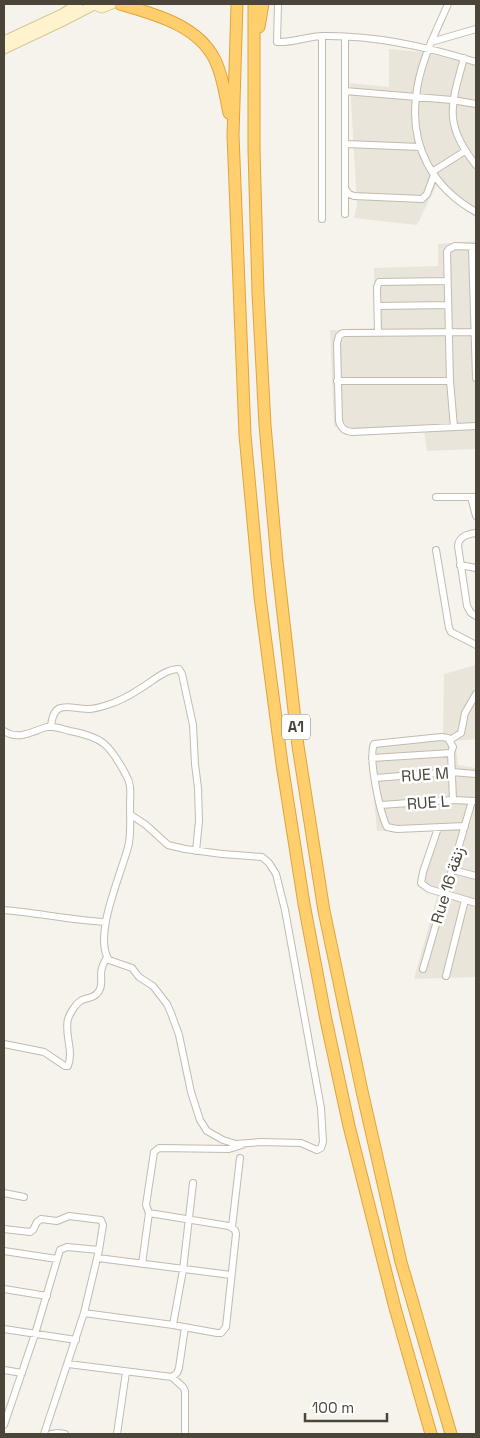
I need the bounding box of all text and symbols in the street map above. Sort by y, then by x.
road number: A1 [282,714,310,740]
street label: RUE M [401,762,450,787]
street label: RUE L [406,791,450,814]
street label: Rue 16 زنقة [426,844,469,926]
scale bar [305,1390,388,1422]
text: 100 m [312,1398,354,1417]

